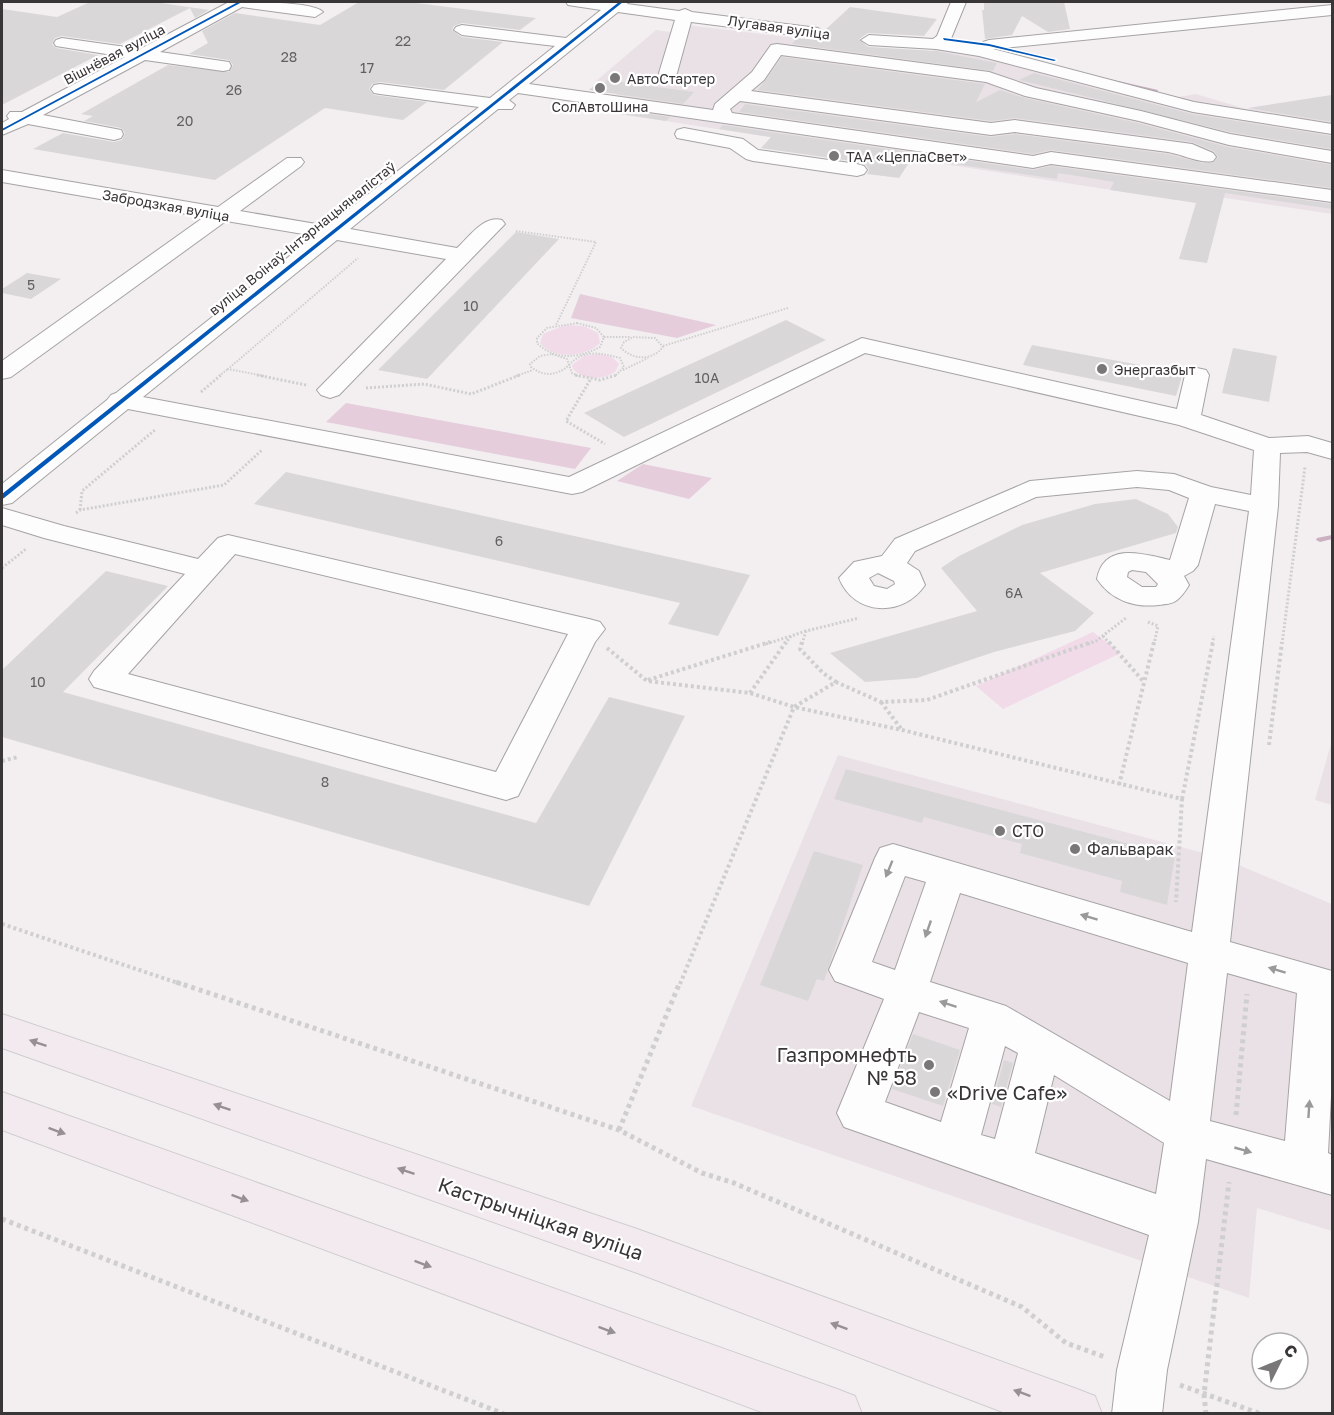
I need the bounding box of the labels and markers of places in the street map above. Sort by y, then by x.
place label: АвтоСтартер [627,70,715,87]
marker: АвтоСтартер [608,71,622,85]
marker: СолАвтоШина [593,81,607,95]
place label: СолАвтоШина [552,98,648,115]
place label: ТАА «ЦеплаСвет» [846,148,967,165]
marker: ТАА «ЦеплаСвет» [827,149,841,163]
place label: Энергазбыт [1114,361,1196,378]
marker: Энергазбыт [1095,362,1109,376]
place label: СТО [1012,821,1044,841]
marker: СТО [993,824,1007,838]
place label: Фальварак [1087,839,1174,859]
marker: Фальварак [1068,842,1082,856]
place label: Газпромнефть № 58 [777,1042,917,1089]
marker: Газпромнефть № 58 [922,1058,936,1072]
place label: «Drive Cafe» [947,1080,1067,1104]
marker: «Drive Cafe» [928,1085,942,1099]

